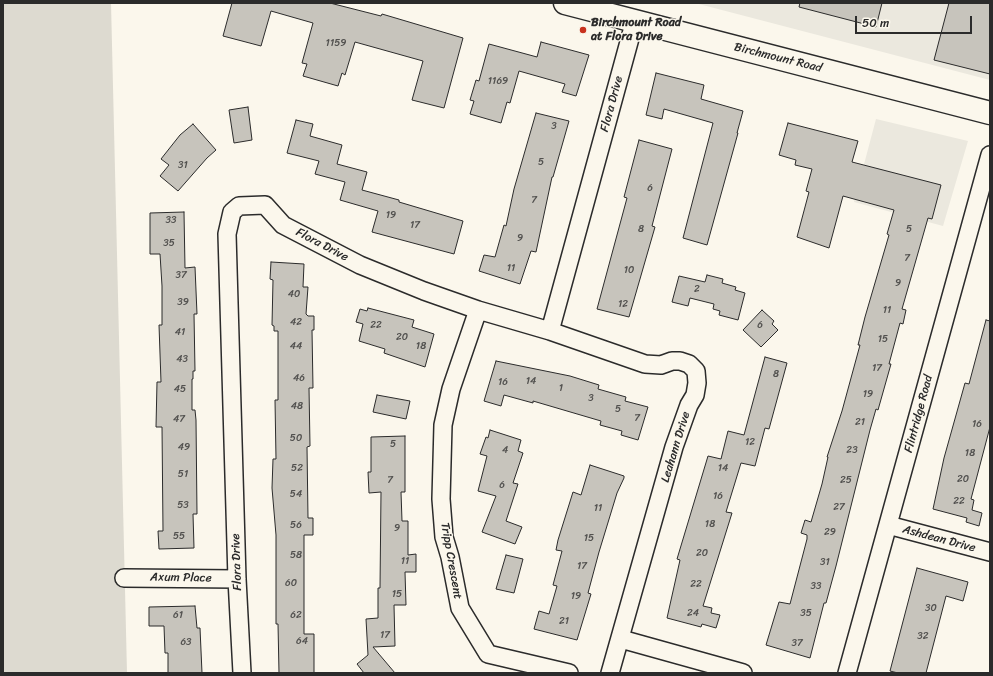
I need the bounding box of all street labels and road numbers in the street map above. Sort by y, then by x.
street label: Birchmount Road [733,40,823,76]
street label: Flora Drive [598,74,626,134]
street label: Flora Drive [293,225,351,265]
street label: Flintridge Road [902,374,936,454]
street label: Leahann Drive [658,410,694,484]
street label: Tripp Crescent [437,522,465,600]
street label: Ashdean Drive [901,522,977,556]
street label: Flora Drive [229,533,245,591]
street label: Axum Place [150,570,212,586]

